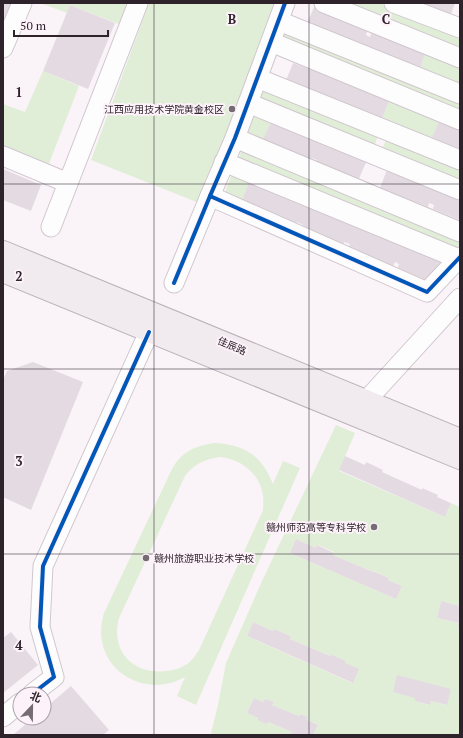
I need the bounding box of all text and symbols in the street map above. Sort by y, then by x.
text: B [228,10,236,28]
text: C [382,10,390,28]
scale bar [14,12,108,38]
text: 50 m [20,18,47,33]
text: 1 [15,83,23,101]
place label: 江西应用技术学院黄金校区 [104,103,224,116]
marker: 江西应用技术学院黄金校区 [227,104,237,114]
text: 2 [15,267,23,285]
street label: 佳辰路 [216,334,248,358]
text: 3 [15,452,23,470]
place label: 赣州师范高等专科学校 [266,521,366,534]
marker: 赣州师范高等专科学校 [369,522,379,532]
place label: 赣州旅游职业技术学校 [154,552,254,565]
marker: 赣州旅游职业技术学校 [141,553,151,563]
text: 4 [15,636,23,654]
north arrow [12,686,52,726]
text: 北 [28,688,43,705]

